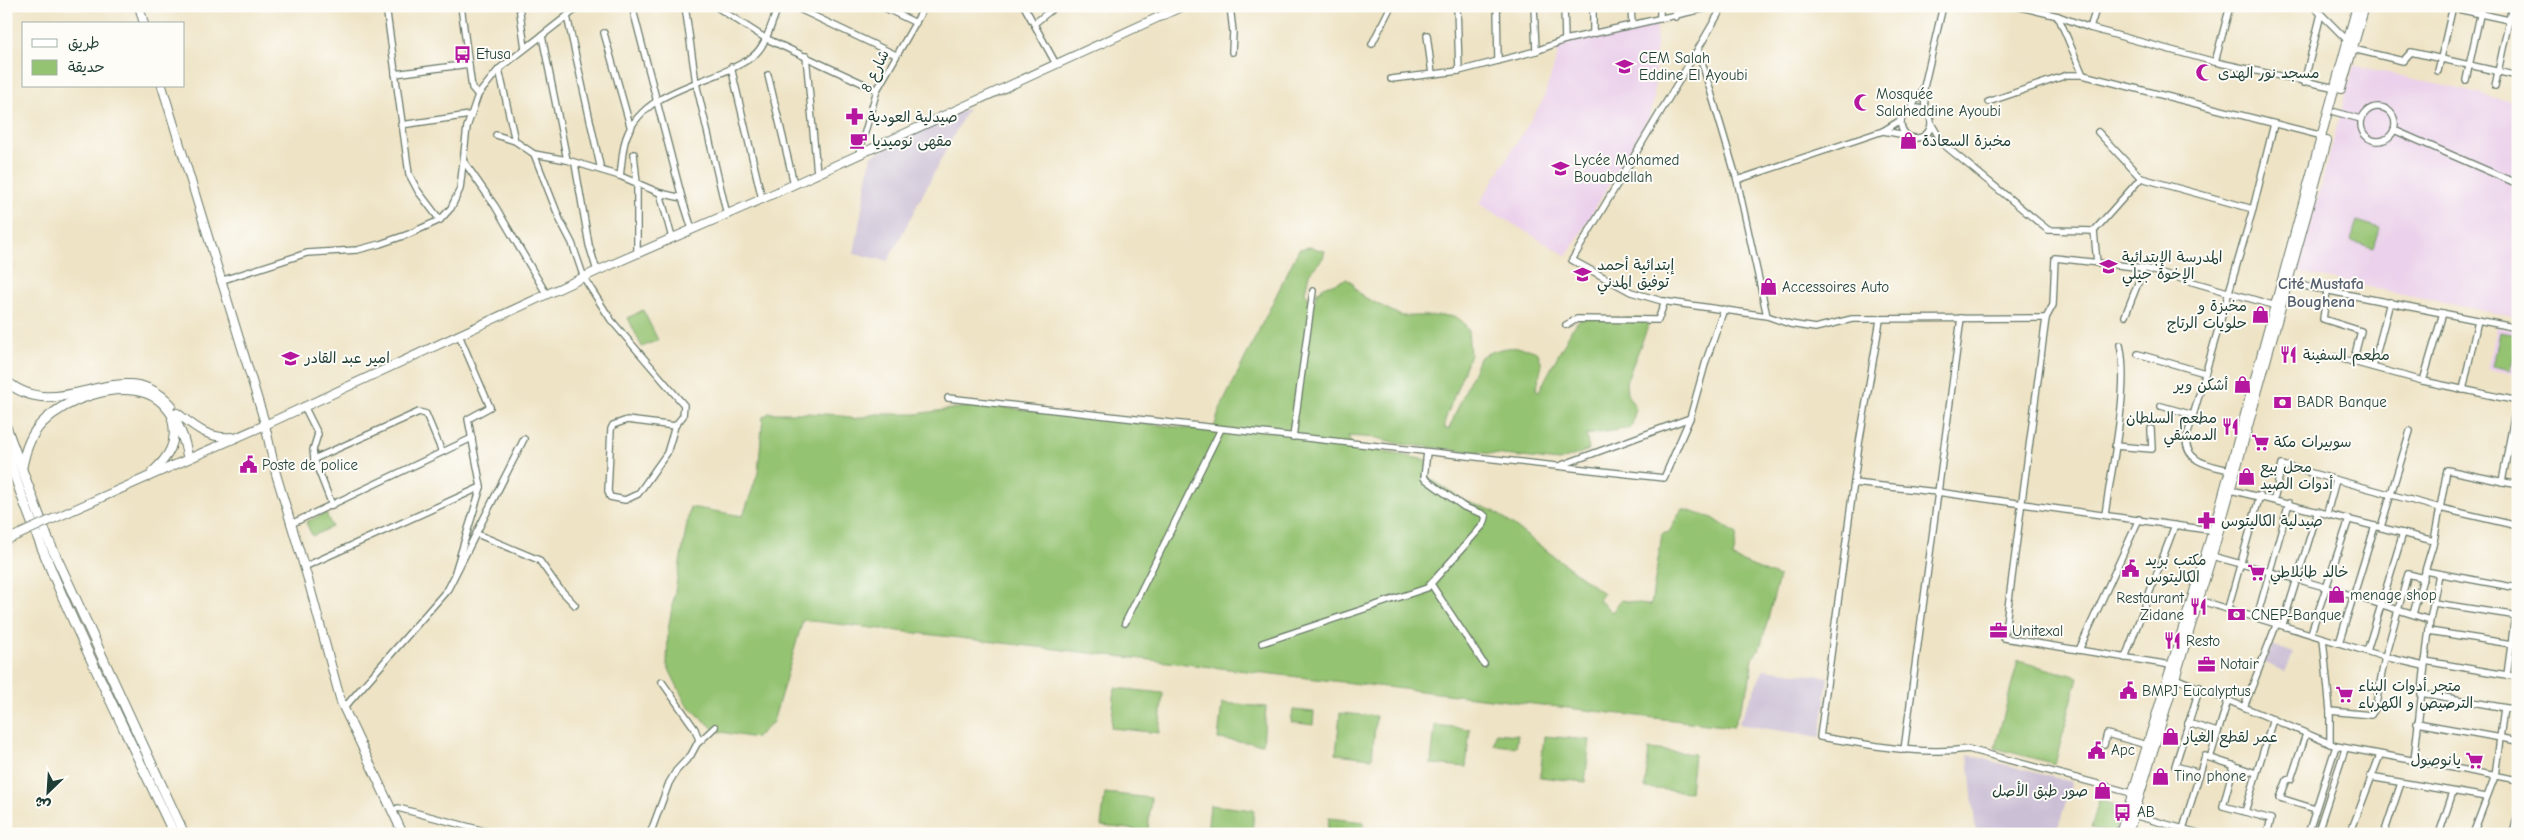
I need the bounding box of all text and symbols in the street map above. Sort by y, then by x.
legend [22,22,185,88]
text: طريق [68,34,100,52]
bus stop icon: Etusa [452,44,472,64]
place label: Etusa [476,45,511,63]
street label: شارع 8 [857,47,894,96]
place label: CEM Salah Eddine El Ayoubi [1639,49,1748,84]
school or university icon: CEM Salah Eddine El Ayoubi [1615,57,1635,77]
text: حديقة [68,58,105,76]
mosque icon: مسجد نور الهدى [2194,63,2214,83]
place label: مسجد نور الهدى [2218,64,2319,82]
place label: Mosquée Salaheddine Ayoubi [1876,85,2001,120]
mosque icon: Mosquée Salaheddine Ayoubi [1852,93,1872,113]
pharmacy icon: صيدلية العودية [844,107,864,127]
place label: صيدلية العودية [868,108,958,127]
cafe icon: مقهى نوميديا [848,131,868,151]
shop icon: مخبزة السعادة [1898,131,1918,151]
place label: مقهى نوميديا [872,132,952,151]
place label: مخبزة السعادة [1922,132,2011,150]
place label: Lycée Mohamed Bouabdellah [1574,151,1679,186]
school or university icon: Lycée Mohamed Bouabdellah [1550,159,1570,179]
place label: المدرسة الإبتدائية الإخوة جيلي [2122,248,2222,287]
place label: إبتدائية أحمد توفيق المدني [1597,256,1675,295]
school or university icon: المدرسة الإبتدائية الإخوة جيلي [2098,256,2118,276]
school or university icon: إبتدائية أحمد توفيق المدني [1573,264,1593,284]
district label: Cité Mustafa Boughena [2278,275,2364,311]
shop icon: Accessoires Auto [1758,277,1778,297]
place label: Accessoires Auto [1782,278,1889,296]
place label: مخبزة و حلويات الرتاج [2167,297,2247,333]
shop icon: مخبزة و حلويات الرتاج [2251,305,2271,325]
restaurant icon: مطعم السفينة [2279,345,2299,365]
place label: مطعم السفينة [2303,346,2390,367]
school or university icon: امير عبد القادر [281,348,301,368]
place label: امير عبد القادر [304,349,390,367]
shop icon: أشكن وير [2232,375,2252,395]
place label: أشكن وير [2172,376,2228,394]
bank icon: BADR Banque [2273,392,2293,412]
place label: BADR Banque [2297,393,2387,411]
place label: مطعم السلطان الدمشقي [2126,409,2217,448]
restaurant icon: مطعم السلطان الدمشقي [2221,417,2241,437]
supermarket icon: سوبيرات مكة [2250,432,2270,452]
place label: سوبيرات مكة [2274,433,2352,451]
public building icon: Poste de police [238,455,258,475]
place label: Poste de police [262,456,359,474]
place label: محل بيع أدوات الصيد [2260,458,2333,493]
shop icon: محل بيع أدوات الصيد [2236,466,2256,486]
pharmacy icon: صيدلية الكاليتوس [2197,511,2217,531]
place label: صيدلية الكاليتوس [2221,512,2323,530]
place label: مكتب بريد الكاليتوس [2145,551,2206,586]
public building icon: مكتب بريد الكاليتوس [2121,559,2141,579]
supermarket icon: خالد طابلاطي [2246,562,2266,582]
place label: خالد طابلاطي [2270,563,2349,585]
shop icon: menage shop [2326,585,2346,605]
place label: menage shop [2350,586,2437,604]
place label: Restaurant Zidane [2116,589,2185,624]
restaurant icon: Restaurant Zidane [2188,597,2208,617]
bank icon: CNEP-Banque [2227,605,2247,625]
place label: CNEP-Banque [2251,606,2342,624]
office icon: Unitexal [1988,621,2008,641]
place label: Unitexal [2012,622,2063,640]
restaurant icon: Resto [2162,631,2182,651]
place label: Resto [2186,632,2220,650]
office icon: Notair [2196,654,2216,674]
place label: Notair [2220,655,2259,673]
place label: متجر أدوات البناء الترصيص و الكهرباء [2358,677,2473,712]
public building icon: BMPJ Eucalyptus [2118,681,2138,701]
place label: BMPJ Eucalyptus [2142,682,2251,700]
supermarket icon: متجر أدوات البناء الترصيص و الكهرباء [2334,685,2354,705]
shop icon: عمر لقطع الغيار [2160,727,2180,747]
place label: عمر لقطع الغيار [2183,728,2278,748]
public building icon: Apc [2087,740,2107,760]
place label: Apc [2111,741,2135,759]
supermarket icon: يانوصول [2465,750,2485,770]
place label: يانوصول [2411,751,2461,769]
shop icon: Tino phone [2150,766,2170,786]
place label: Tino phone [2174,767,2247,785]
north arrow [22,768,72,818]
place label: صور طبق الأصل [1992,781,2088,800]
shop icon: صور طبق الأصل [2092,781,2112,801]
text: ش [32,792,53,814]
bus stop icon: AB [2113,802,2133,822]
place label: AB [2137,803,2155,821]

